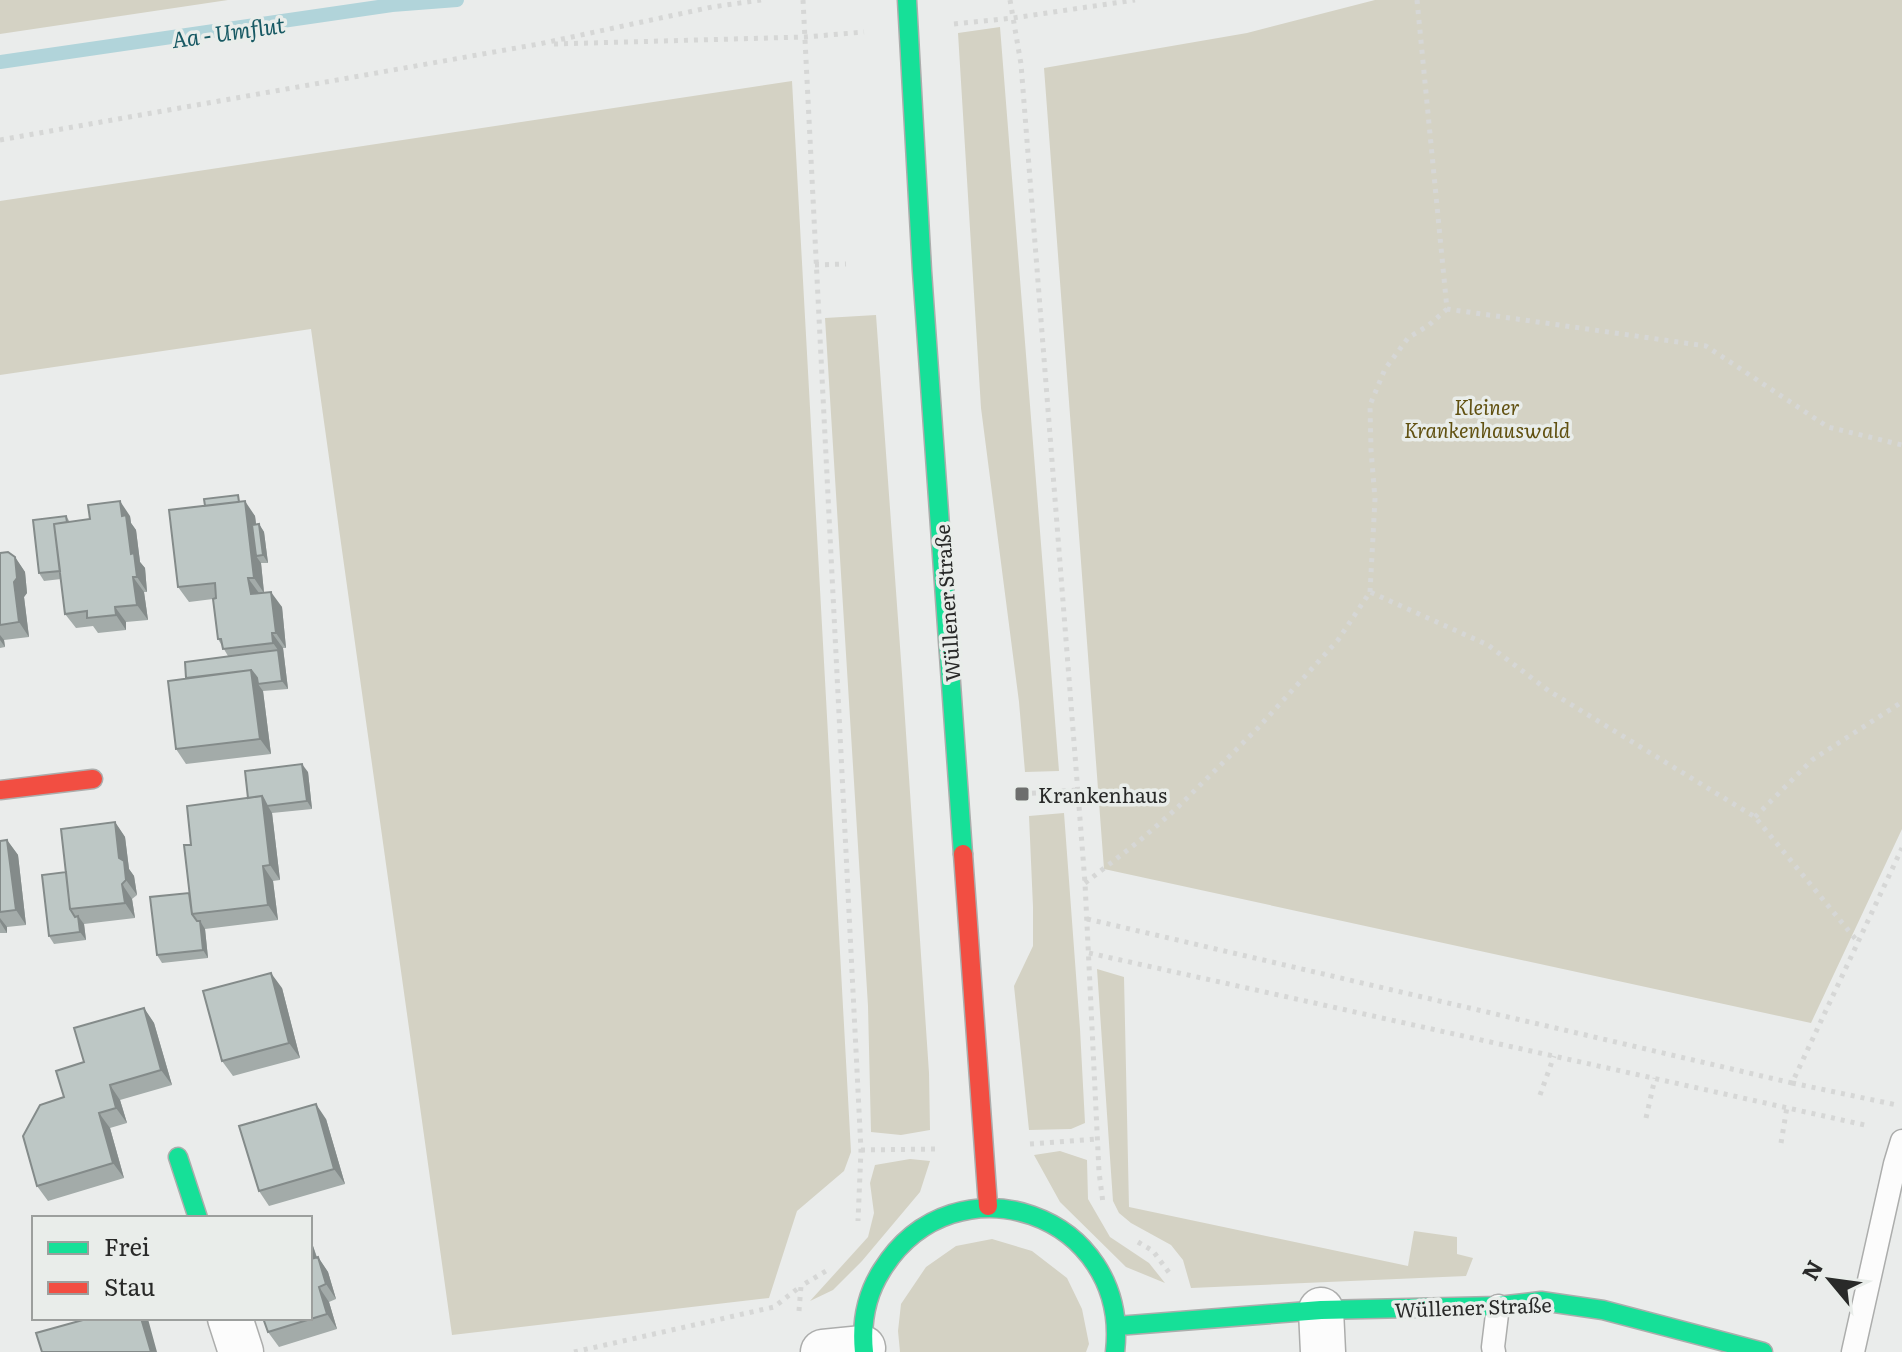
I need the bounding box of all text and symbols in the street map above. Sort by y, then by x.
water label: Aa - Umflut [169,7,287,55]
park label: Kleiner Krankenhauswald [1404,391,1571,444]
street label: Wüllener Straße [926,523,966,683]
place label: Krankenhaus [1038,779,1167,809]
marker: Krankenhaus [1013,785,1031,803]
legend [32,1216,312,1320]
text: Frei [104,1228,150,1263]
north arrow [1790,1240,1870,1320]
text: N [1792,1254,1830,1286]
text: Stau [104,1268,155,1303]
street label: Wüllener Straße [1394,1288,1552,1324]

